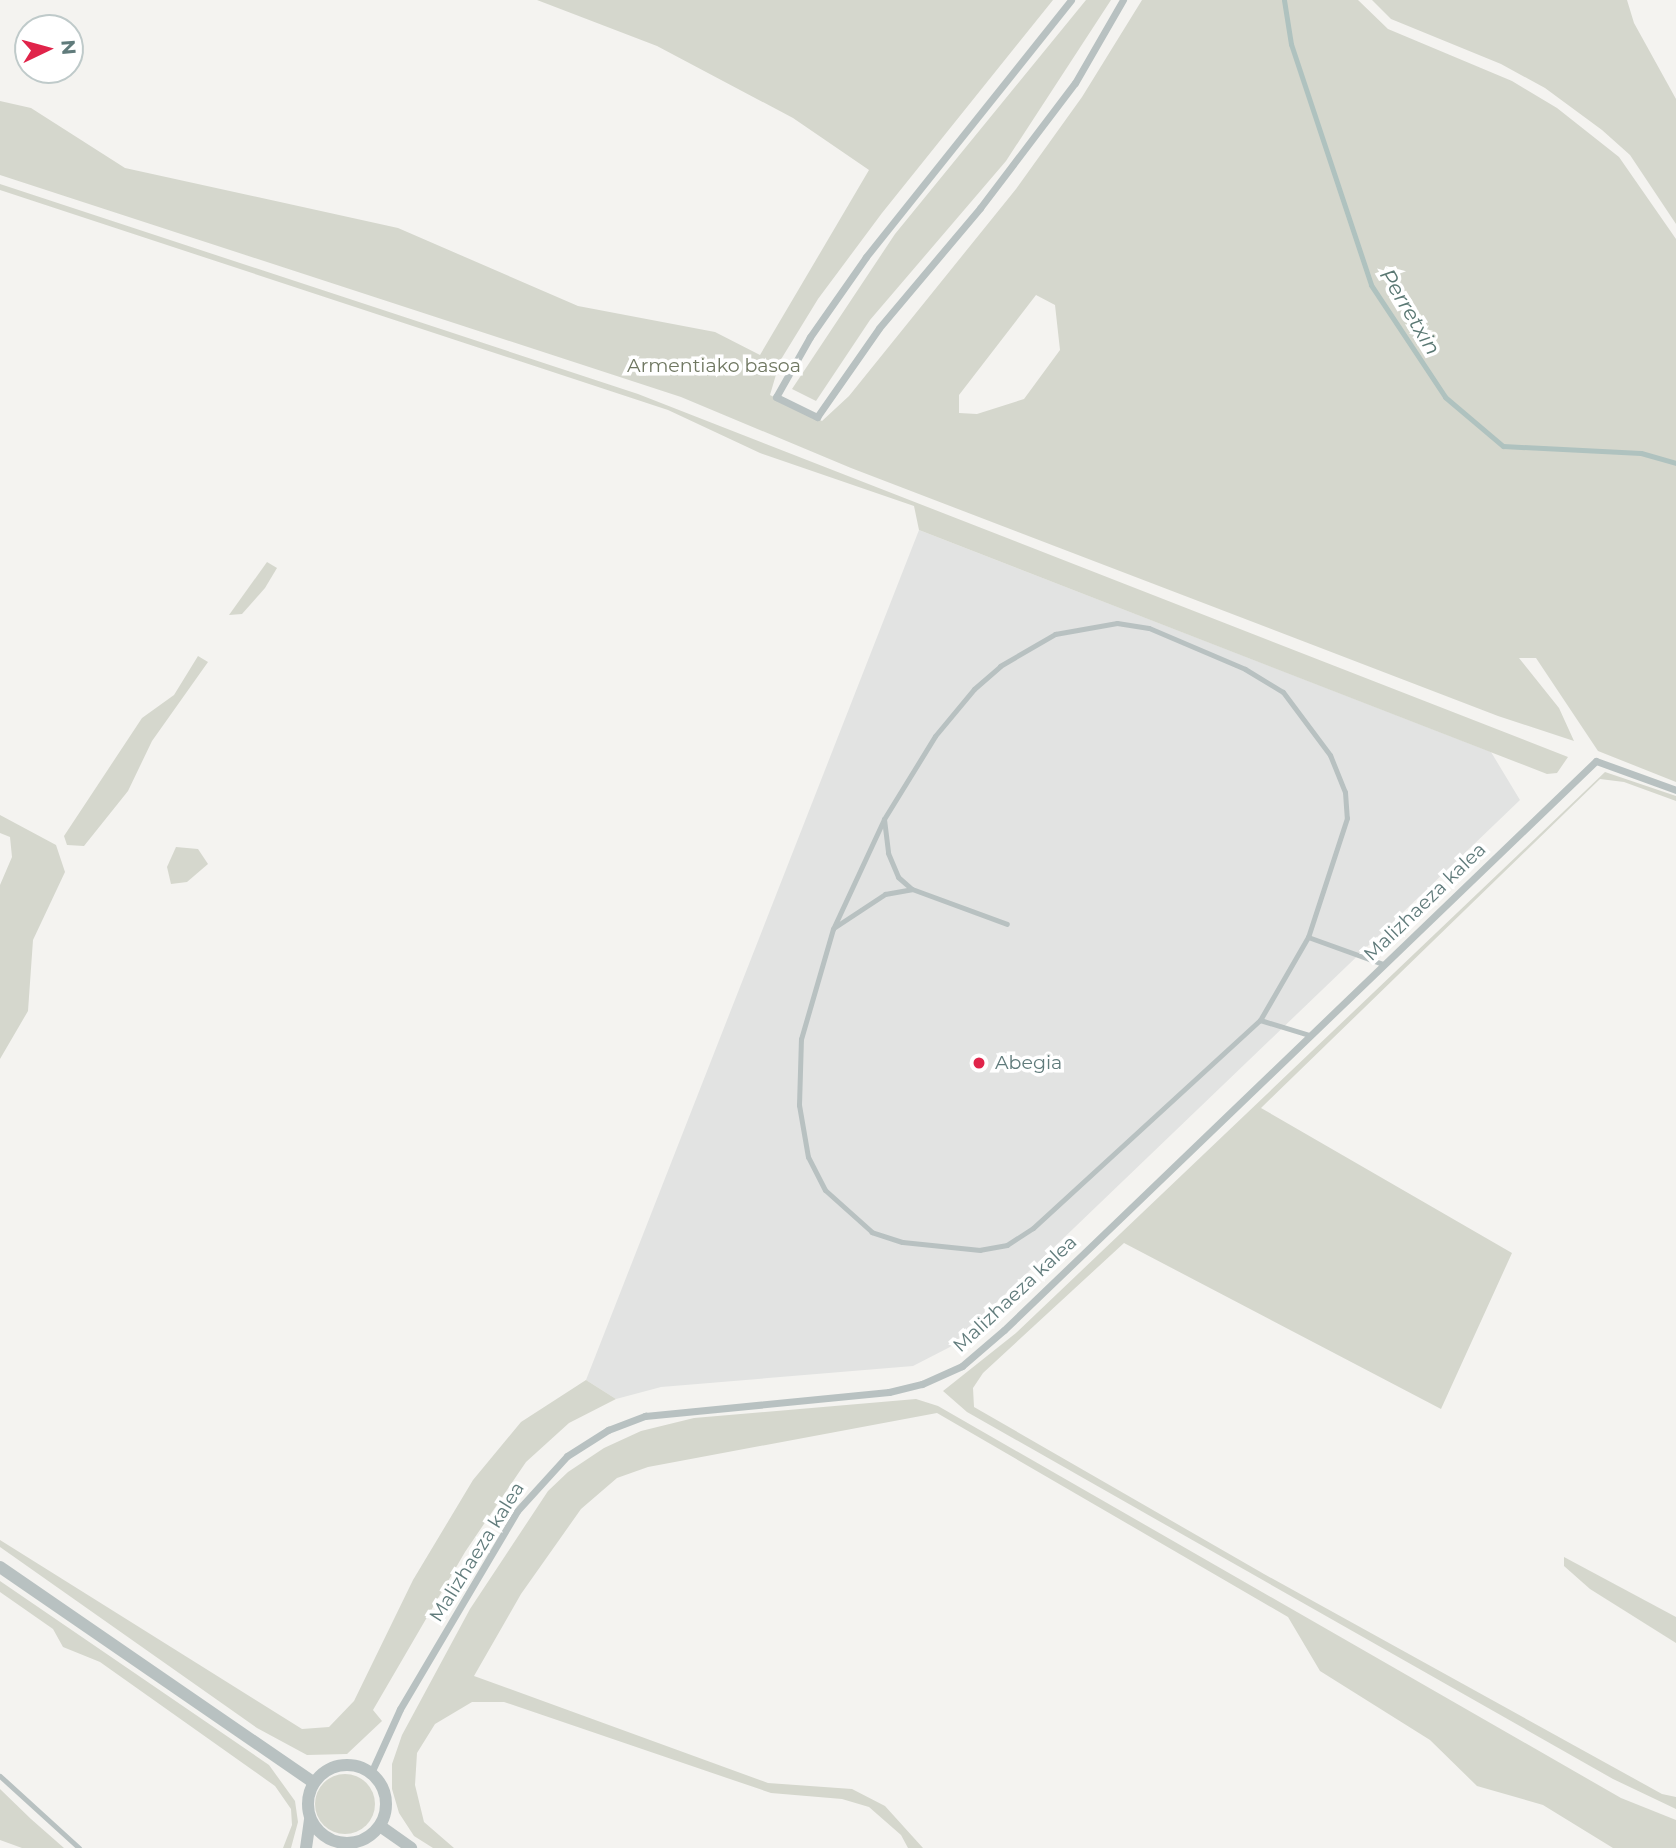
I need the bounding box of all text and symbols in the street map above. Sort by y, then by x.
north arrow [14,14,84,84]
text: N [56,39,81,56]
water label: Perretxin [1374,264,1446,360]
park label: Armentiako basoa [627,355,801,377]
street label: Malizhaeza kalea [1359,838,1491,966]
place label: Abegia [995,1052,1062,1074]
marker: Abegia [969,1053,989,1073]
street label: Malizhaeza kalea [949,1231,1081,1357]
street label: Malizhaeza kalea [425,1478,529,1626]

